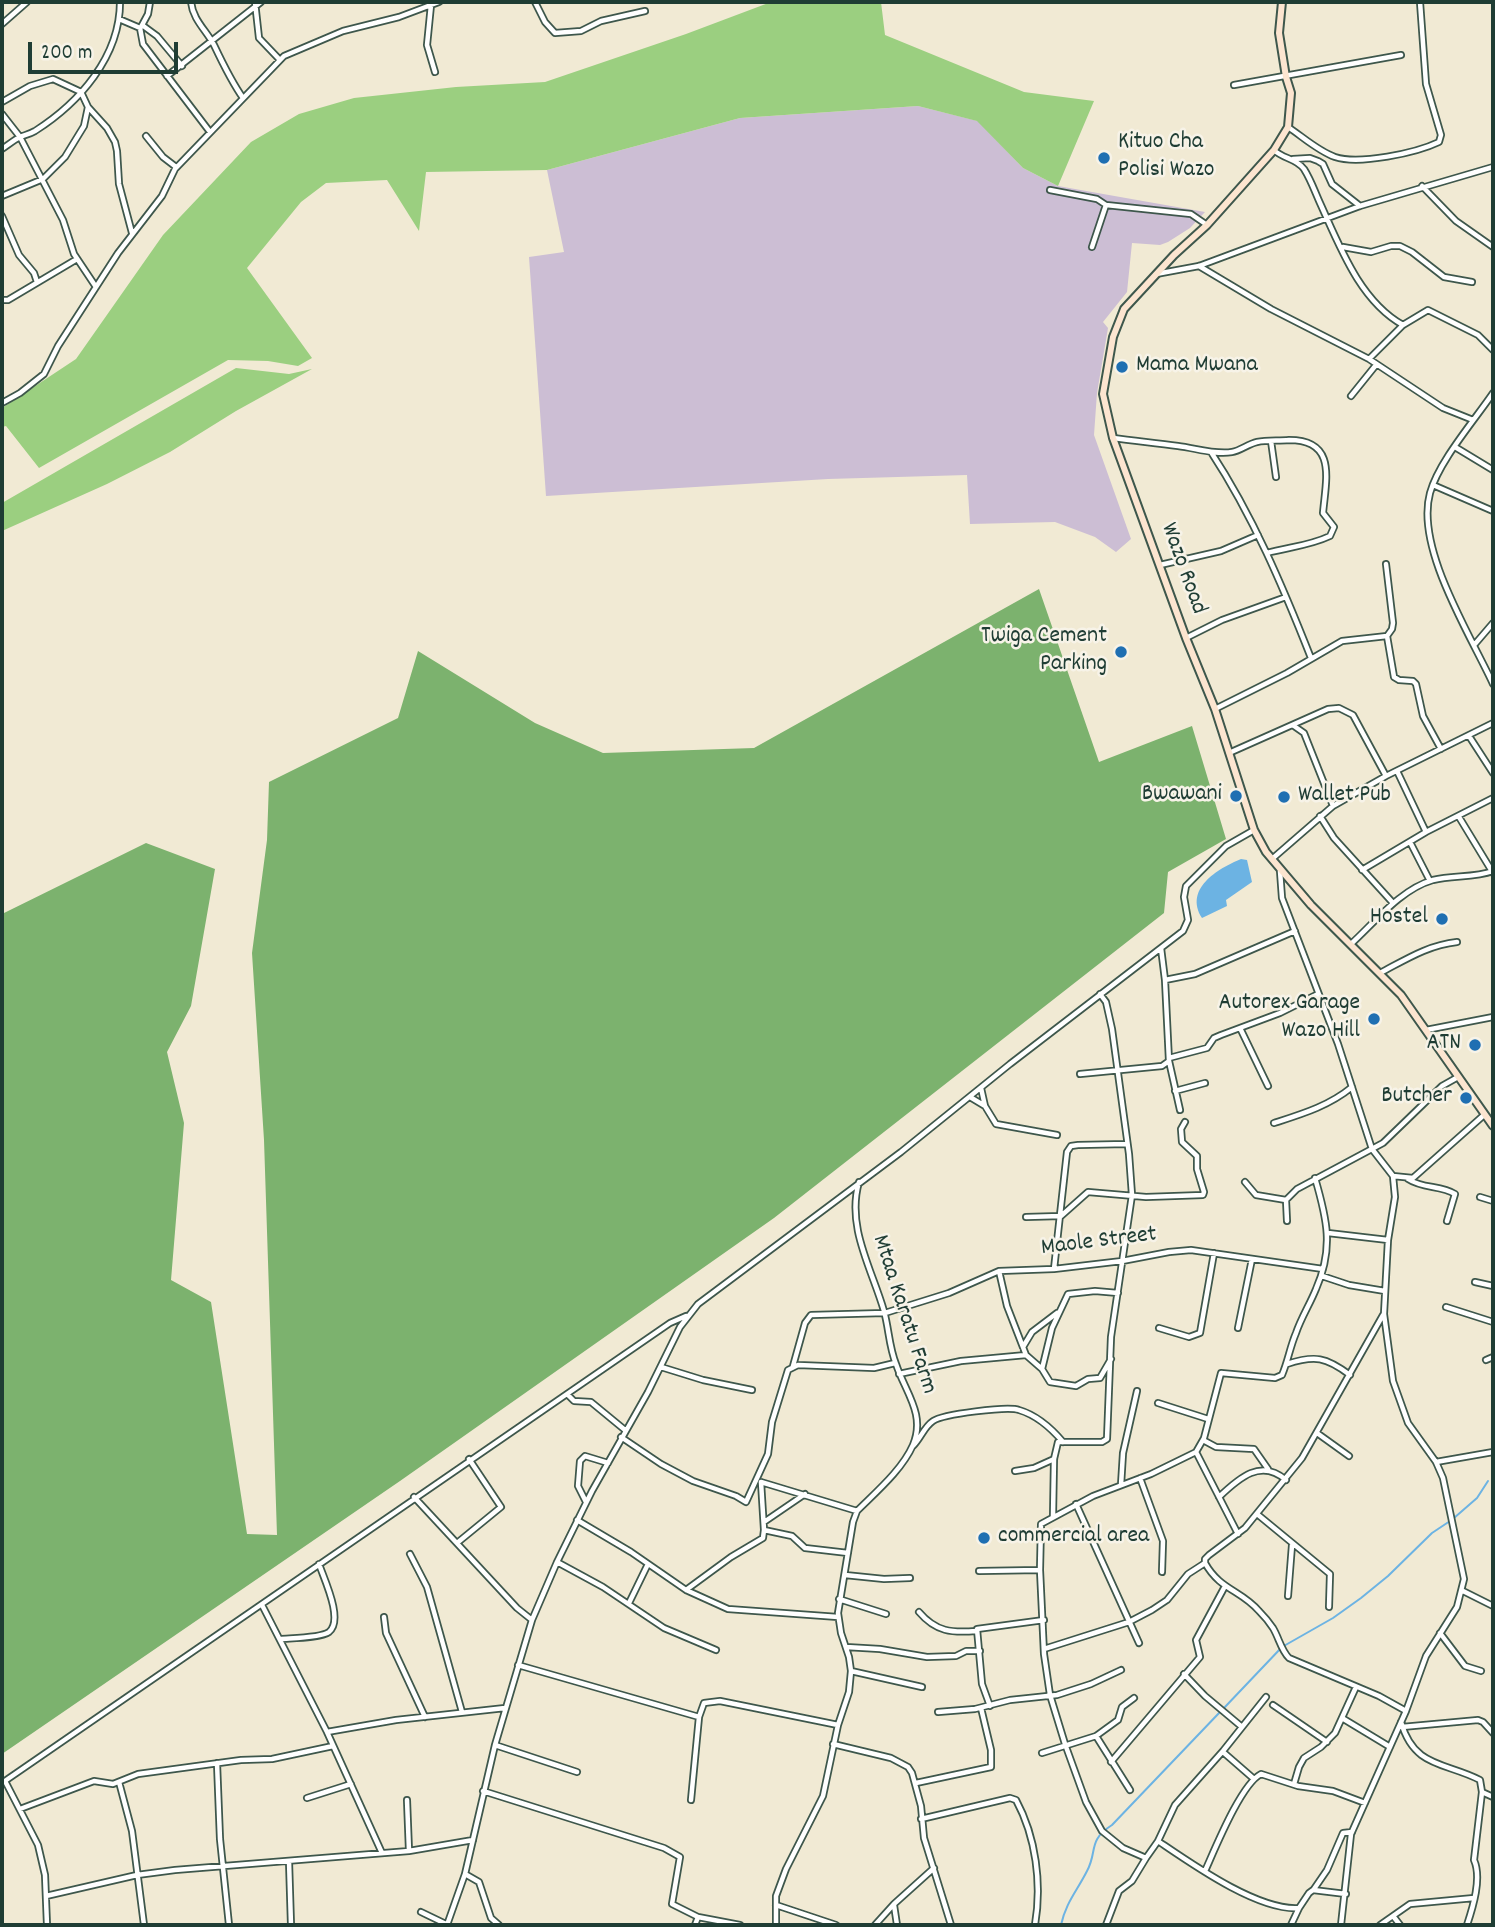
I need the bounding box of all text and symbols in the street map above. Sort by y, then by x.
scale bar [32,28,182,72]
text: 200 m [41,39,92,69]
place label: Kituo Cha Polisi Wazo [1118,130,1215,186]
marker: Kituo Cha Polisi Wazo [1096,150,1112,166]
place label: Mama Mwana [1136,353,1258,381]
marker: Mama Mwana [1114,359,1130,375]
street label: Wazo Road [1152,519,1212,619]
place label: Twiga Cement Parking [981,624,1107,680]
marker: Twiga Cement Parking [1113,644,1129,660]
place label: Bwawani [1142,782,1222,810]
place label: Wallet Pub [1298,783,1391,811]
marker: Bwawani [1228,788,1244,804]
marker: Wallet Pub [1276,789,1292,805]
place label: Hostel [1370,905,1428,933]
marker: Hostel [1434,911,1450,927]
place label: Autorex Garage Wazo Hill [1219,991,1360,1047]
marker: Autorex Garage Wazo Hill [1366,1011,1382,1027]
place label: ATN [1426,1031,1461,1059]
marker: ATN [1467,1037,1483,1053]
place label: Butcher [1381,1084,1452,1112]
marker: Butcher [1458,1090,1474,1106]
street label: Maole Street [1040,1222,1158,1264]
street label: Mtaa Karatu Farm [864,1232,942,1398]
place label: commercial area [998,1524,1149,1552]
marker: commercial area [976,1530,992,1546]

